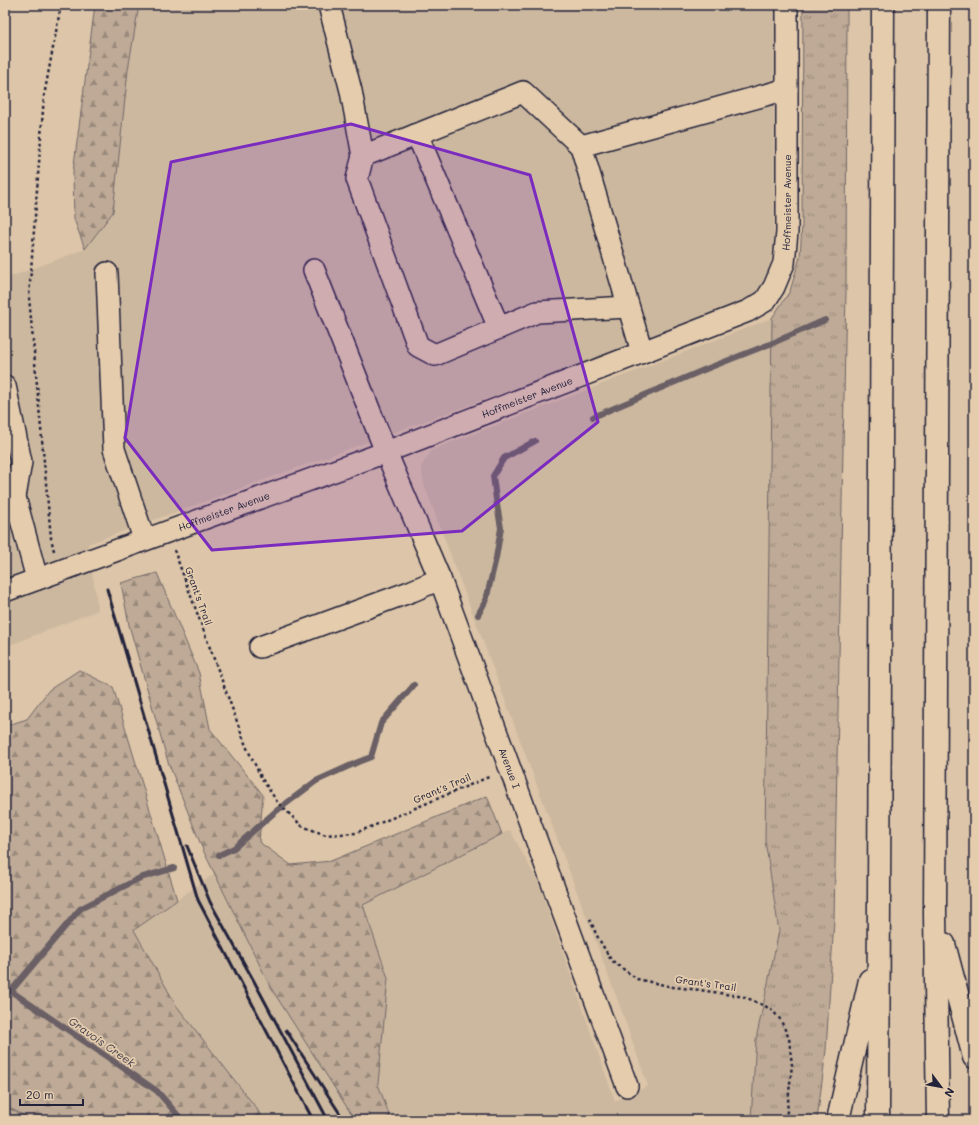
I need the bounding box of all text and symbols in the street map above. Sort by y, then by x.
street label: Hoffmeister Avenue [778,154,794,251]
street label: Hoffmeister Avenue [480,373,575,421]
street label: Hoffmeister Avenue [176,488,272,534]
street label: Grant's Trail [182,565,216,627]
street label: Avenue I [496,746,524,791]
street label: Grant's Trail [411,770,473,806]
street label: Grant's Trail [675,972,737,994]
water label: Gravois Creek [66,1013,139,1070]
north arrow [921,1067,961,1107]
scale bar [20,1081,83,1107]
text: N [941,1085,958,1100]
text: 20 m [26,1086,54,1102]

